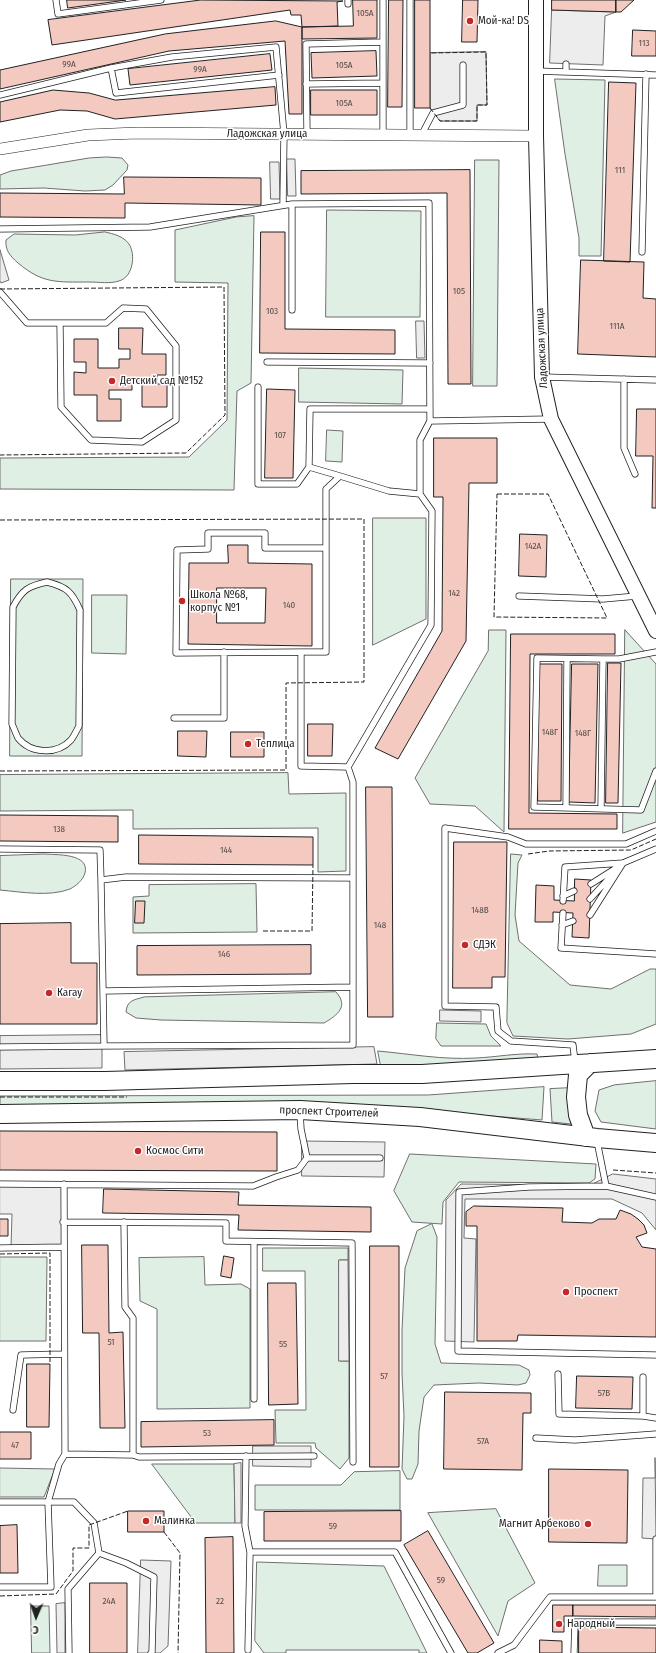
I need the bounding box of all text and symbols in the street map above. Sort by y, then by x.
house number: 105А [356,8,374,18]
place label: Мой-ка! DS [478,14,529,28]
marker: Мой-ка! DS [465,16,475,26]
house number: 113 [639,38,649,48]
house number: 99А [62,59,76,69]
house number: 105А [335,60,353,70]
house number: 99А [193,64,207,74]
house number: 105А [335,98,353,108]
street label: Ладожская улица [227,127,307,141]
house number: 111 [615,165,625,175]
house number: 105 [453,286,465,296]
house number: 103 [266,306,278,316]
street label: Ладожская улица [533,307,551,389]
house number: 111А [609,321,625,331]
place label: Детский сад №152 [120,374,203,388]
marker: Детский сад №152 [107,376,117,386]
house number: 107 [274,430,286,440]
house number: 142А [525,541,541,551]
place label: Школа №68, корпус №1 [190,588,248,614]
house number: 142 [448,588,460,598]
marker: Школа №68, корпус №1 [177,596,187,606]
house number: 140 [283,600,295,610]
house number: 148Г [542,727,558,737]
house number: 148Г [575,728,591,738]
place label: Теплица [256,737,295,751]
marker: Теплица [243,739,253,749]
house number: 138 [53,824,65,834]
house number: 144 [220,845,232,855]
house number: 148В [471,905,489,915]
house number: 148 [374,920,386,930]
place label: СДЭК [473,938,496,952]
marker: СДЭК [460,940,470,950]
house number: 146 [218,949,230,959]
place label: Кагау [57,986,82,1000]
marker: Кагау [44,988,54,998]
street label: проспект Строителей [279,1104,379,1120]
place label: Космос Сити [146,1144,204,1158]
marker: Космос Сити [133,1146,143,1156]
place label: Проспект [574,1285,618,1299]
marker: Проспект [561,1287,571,1297]
house number: 51 [107,1337,115,1347]
house number: 55 [279,1339,287,1349]
house number: 57 [380,1371,388,1381]
house number: 57В [598,1388,610,1398]
house number: 53 [203,1428,211,1438]
house number: 57А [477,1436,489,1446]
house number: 47 [11,1440,19,1450]
place label: Малинка [154,1514,195,1528]
marker: Малинка [141,1516,151,1526]
place label: Магнит Арбеково [499,1517,580,1531]
marker: Магнит Арбеково [583,1519,593,1529]
house number: 59 [329,1521,337,1531]
house number: 59 [437,1575,445,1585]
house number: 24А [103,1596,115,1606]
house number: 22 [216,1596,224,1606]
north arrow [16,1597,56,1637]
place label: Народный [567,1617,615,1631]
marker: Народный [554,1619,564,1629]
text: С [32,1623,39,1636]

